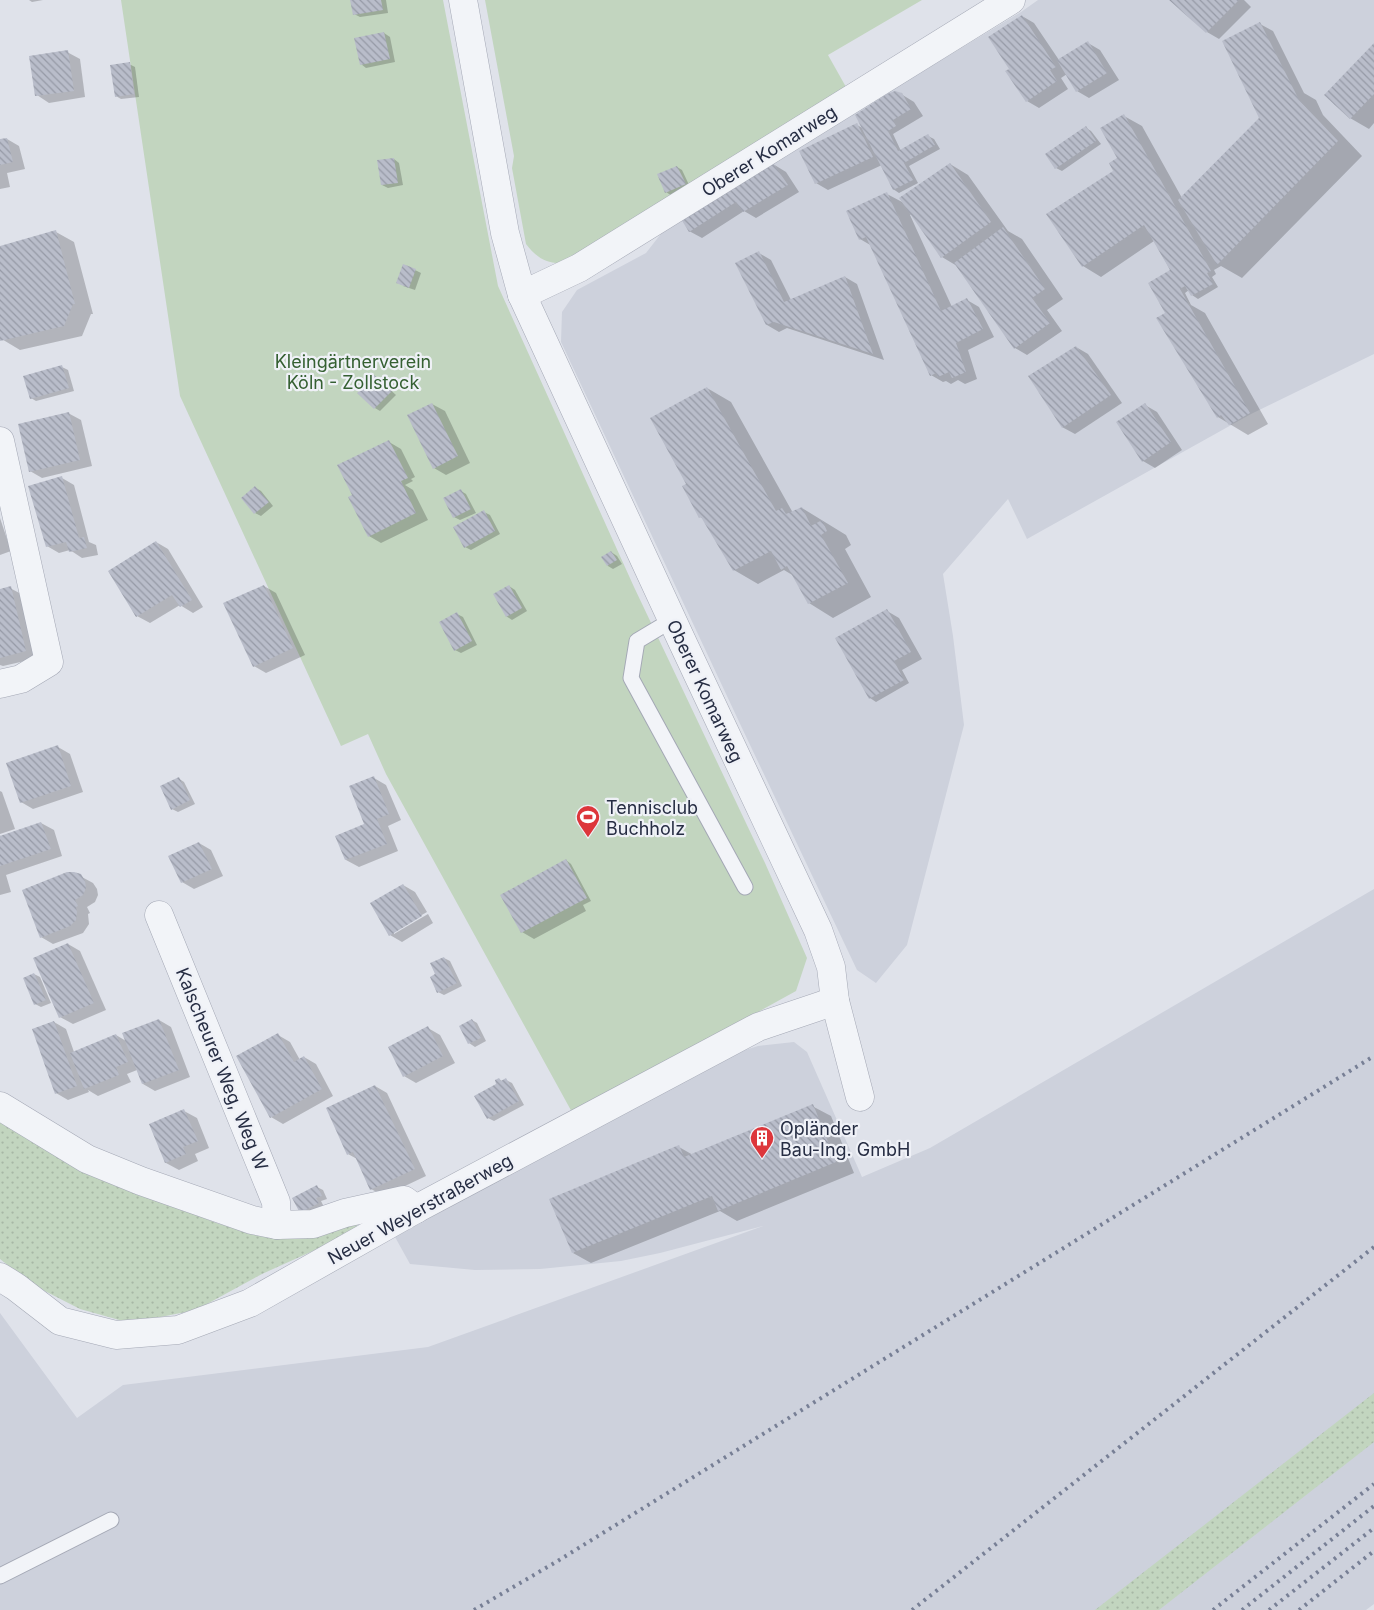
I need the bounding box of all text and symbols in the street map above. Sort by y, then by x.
street label: Oberer Komarweg [698,101,840,201]
park label: Kleingärtnerverein Köln - Zollstock [275,351,431,393]
street label: Oberer Komarweg [663,616,747,766]
place label: Tennisclub Buchholz [606,797,698,839]
sports icon: Tennisclub Buchholz [575,804,601,838]
street label: Kalscheurer Weg, Weg W [172,965,272,1174]
place label: Opländer Bau-Ing. GmbH [780,1118,910,1160]
building icon: Opländer Bau-Ing. GmbH [749,1125,775,1159]
street label: Neuer Weyerstraßerweg [324,1149,516,1269]

